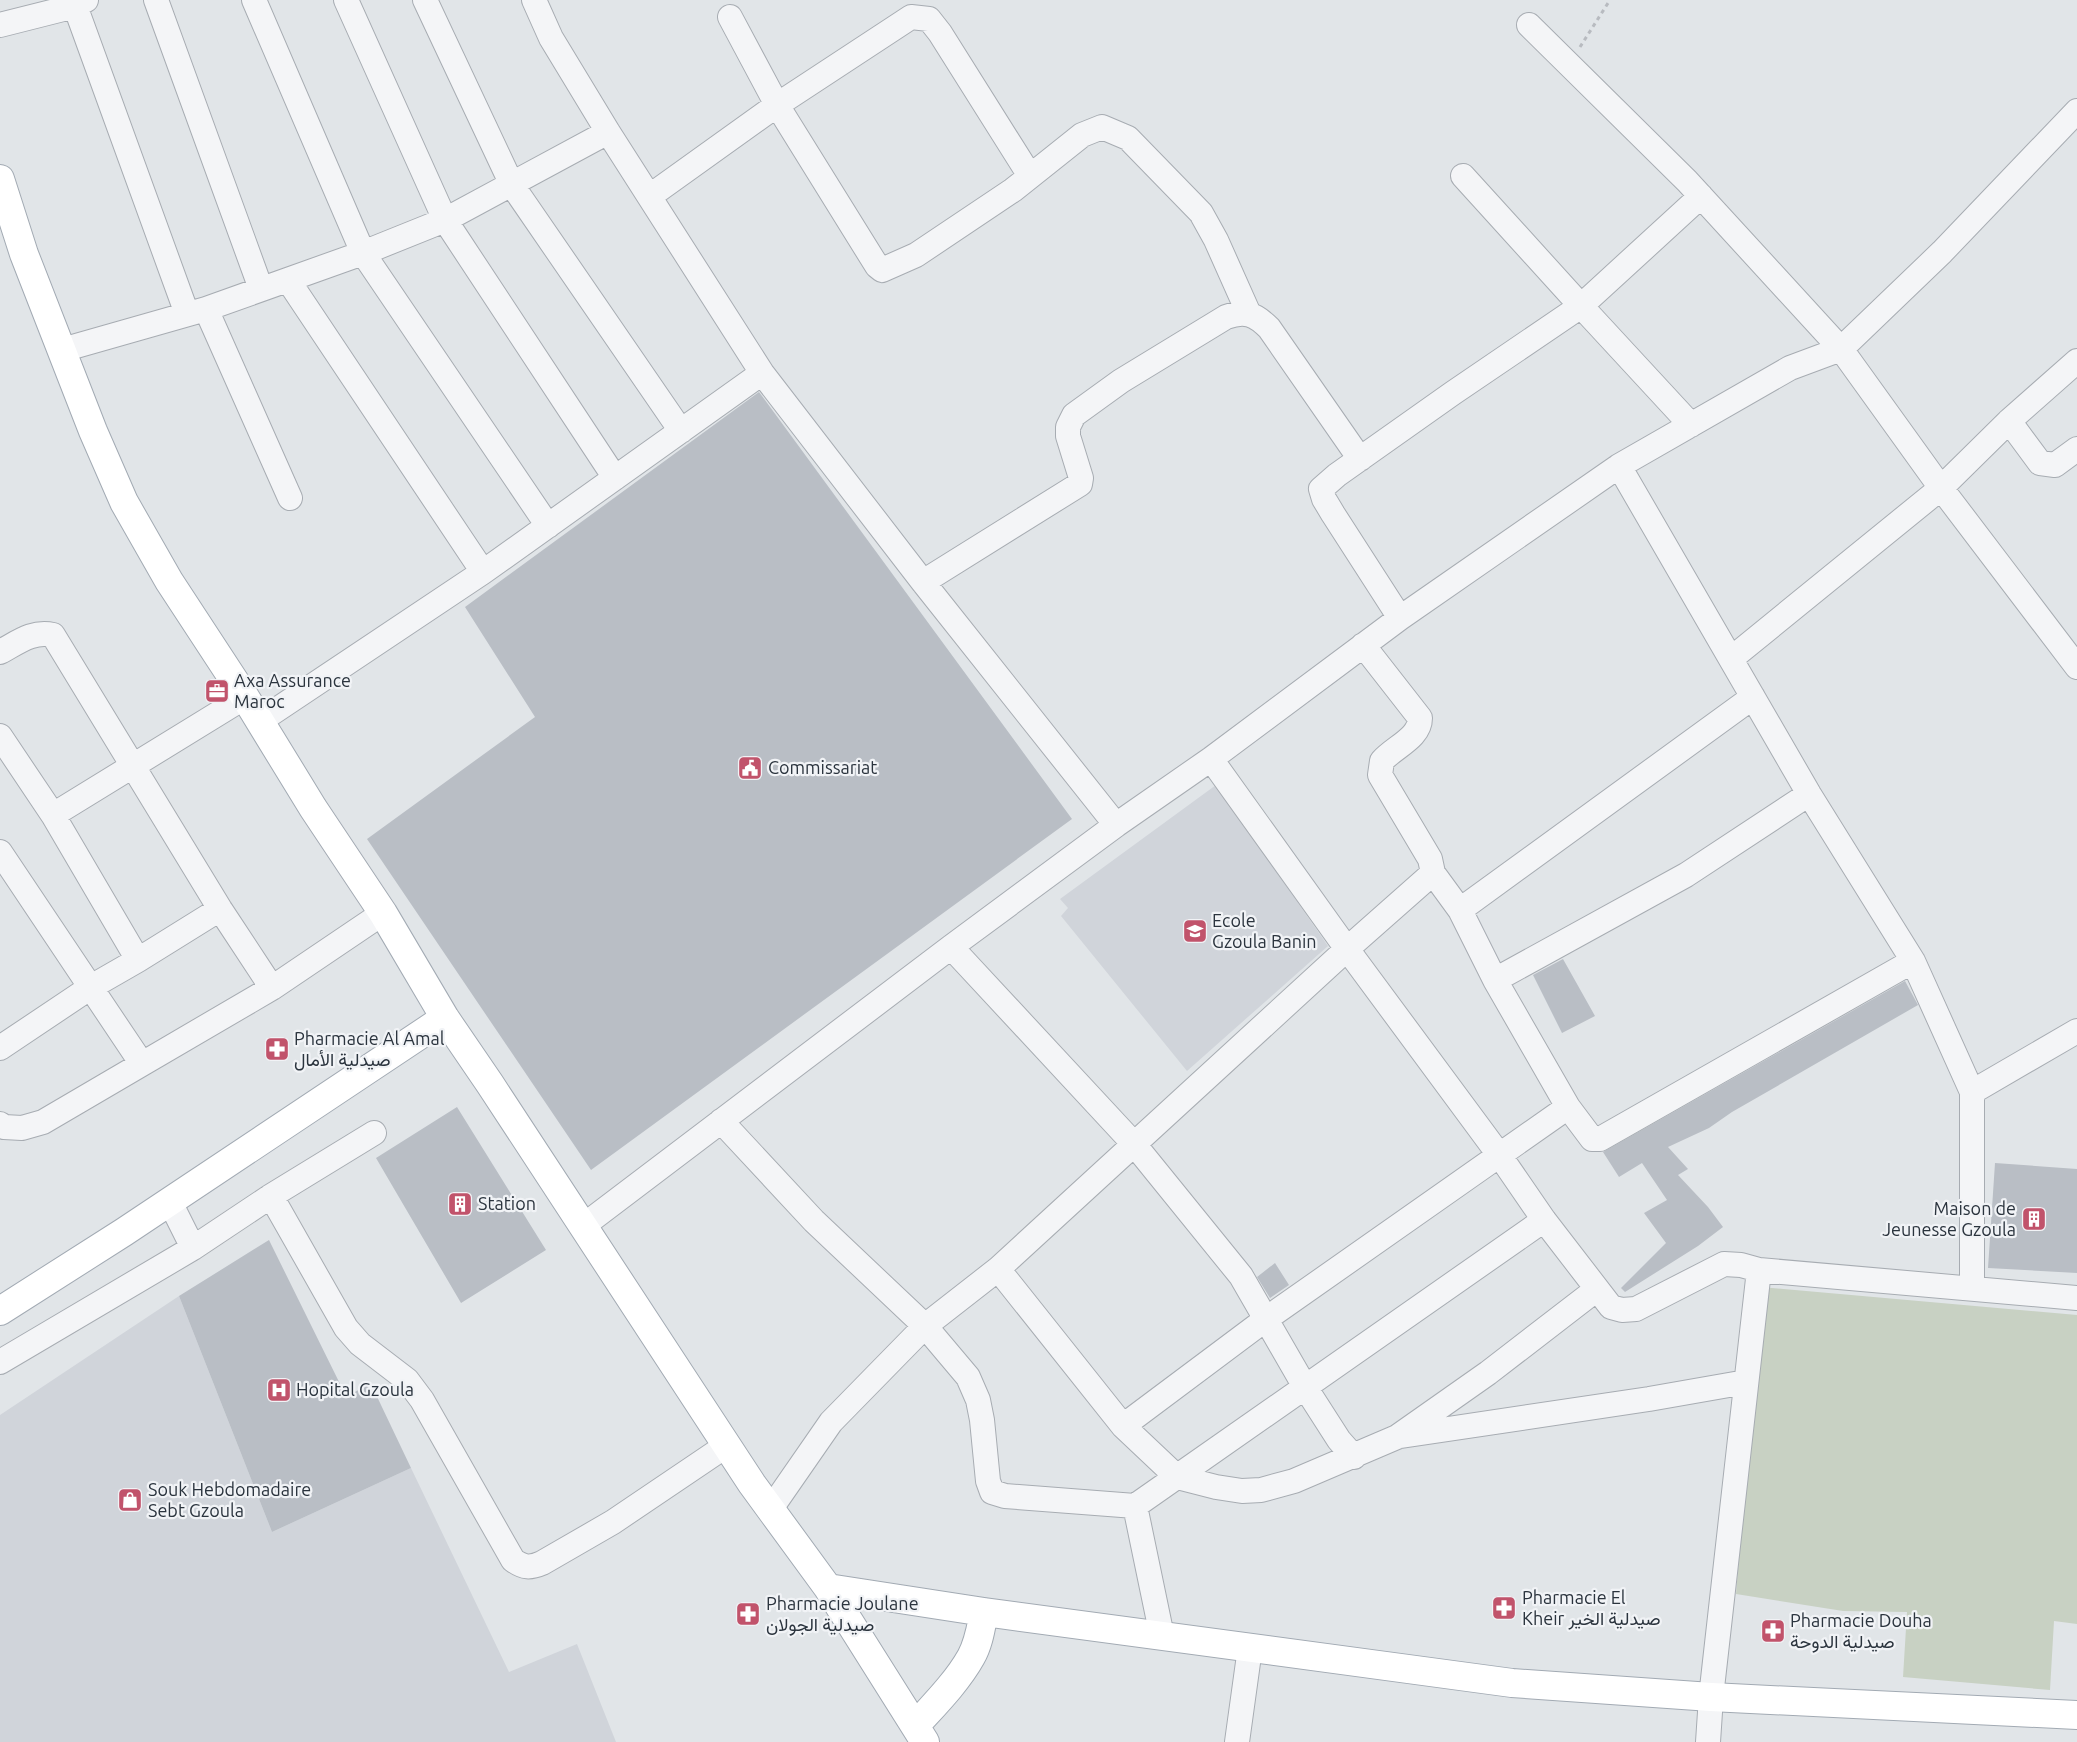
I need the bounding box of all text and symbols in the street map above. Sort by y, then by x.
place label: Axa Assurance Maroc [234,670,351,711]
office icon: Axa Assurance Maroc [204,678,230,704]
public building icon: Commissariat [737,755,763,781]
place label: Commissariat [768,757,877,777]
place label: Ecole Gzoula Banin [1212,910,1317,951]
school or university icon: Ecole Gzoula Banin [1182,918,1208,944]
place label: Pharmacie Al Amal صيدلية الأمال [294,1028,445,1071]
pharmacy icon: Pharmacie Al Amal صيدلية الأمال [264,1036,290,1062]
building icon: Station [447,1191,473,1217]
place label: Station [478,1193,536,1213]
place label: Maison de Jeunesse Gzoula [1882,1198,2016,1239]
building icon: Maison de Jeunesse Gzoula [2021,1206,2047,1232]
hospital icon: Hopital Gzoula [266,1377,292,1403]
place label: Hopital Gzoula [296,1379,414,1399]
place label: Souk Hebdomadaire Sebt Gzoula [148,1479,311,1520]
shop icon: Souk Hebdomadaire Sebt Gzoula [117,1487,143,1513]
place label: Pharmacie El Kheir صيدلية الخير [1522,1587,1661,1630]
place label: Pharmacie Joulane صيدلية الجولان [766,1593,919,1636]
pharmacy icon: Pharmacie El Kheir صيدلية الخير [1491,1595,1517,1621]
pharmacy icon: Pharmacie Joulane صيدلية الجولان [735,1601,761,1627]
place label: Pharmacie Douha صيدلية الدوحة [1790,1610,1932,1653]
pharmacy icon: Pharmacie Douha صيدلية الدوحة [1760,1618,1786,1644]

